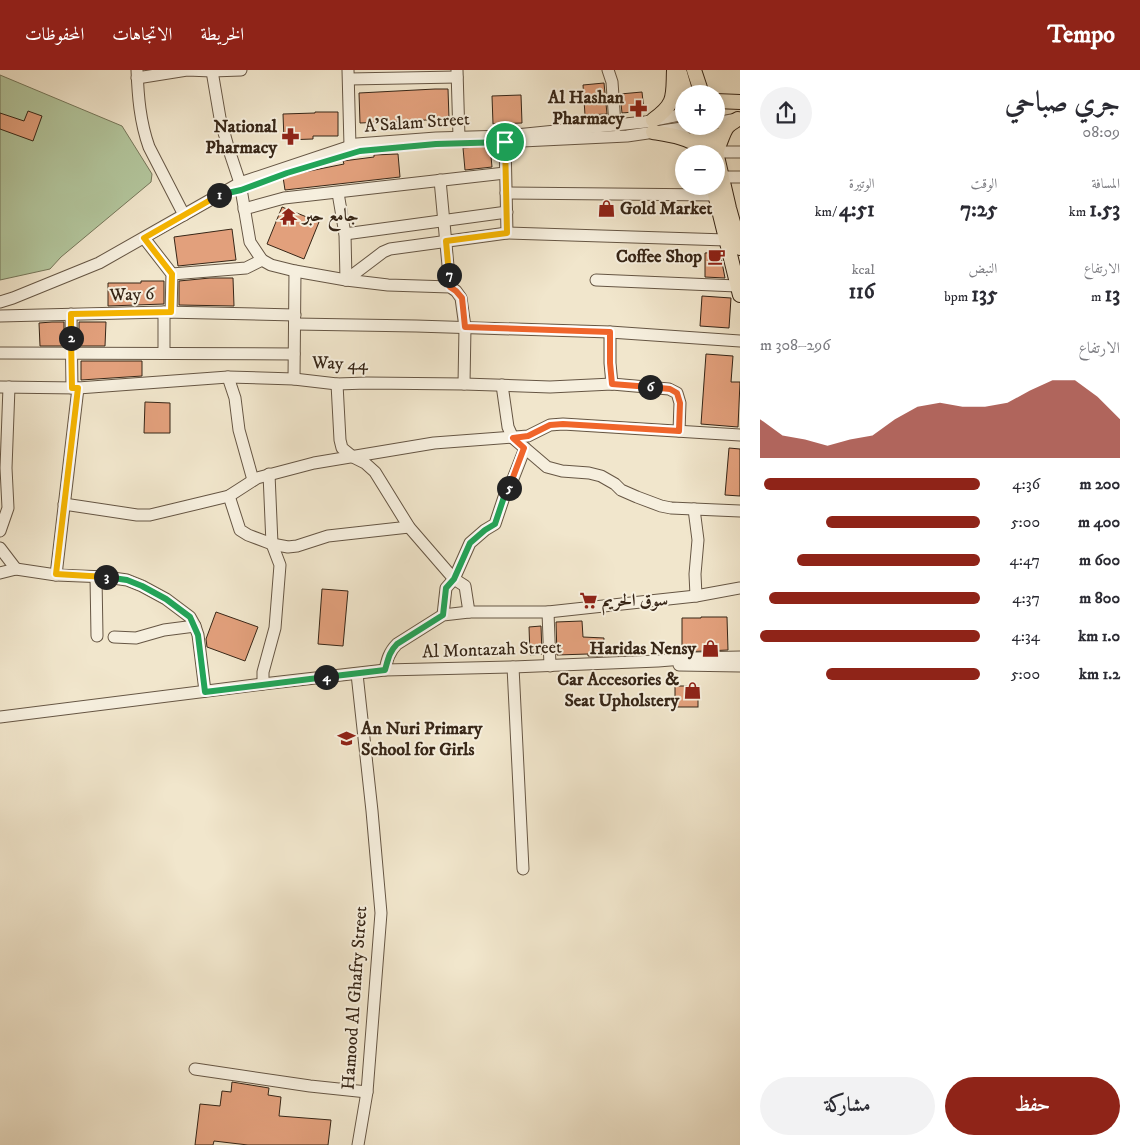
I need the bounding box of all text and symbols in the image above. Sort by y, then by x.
text: Tempo [1048,20,1115,50]
text: المحفوظات [25,24,84,46]
text: الاتجاهات [112,24,172,46]
text: الخريطة [200,24,244,46]
map controls [675,85,725,195]
button: + [675,85,725,135]
text: جري صباحي [1005,85,1120,120]
place label: Al Hashan Pharmacy [547,87,625,130]
button: share [760,87,812,139]
pharmacy icon: Al Hashan Pharmacy [628,98,648,118]
street label: A'Salam Street [364,108,471,138]
place label: National Pharmacy [205,116,278,159]
pin [484,121,526,163]
text: 08:09 [1083,122,1120,142]
pharmacy icon: National Pharmacy [281,127,301,147]
icon: arrive [491,128,519,156]
button: − [675,145,725,195]
text: الوتيرة [849,175,875,193]
text: الوقت [971,175,997,193]
text: المسافة [1091,175,1120,193]
pin: 1 [206,182,232,208]
text: 1 [217,186,222,204]
text: 4:51 [839,197,875,223]
text: 7:25 [960,197,997,223]
text: 1.53 [1089,197,1120,223]
place label: Gold Market [620,198,712,220]
shop icon: Gold Market [596,199,616,219]
text: /km [815,203,839,221]
text: km [1069,203,1089,221]
place label: جامع حبر [301,205,359,232]
temple icon: جامع حبر [279,206,299,226]
place label: Coffee Shop [616,246,702,268]
cafe icon: Coffee Shop [706,247,726,267]
text: النبض [968,260,997,278]
text: الارتفاع [1084,260,1120,278]
text: kcal [852,261,875,279]
pin: 7 [436,262,462,288]
text: 7 [446,266,453,284]
text: 116 [848,279,875,305]
text: 135 [971,282,997,308]
text: 13 [1104,282,1120,308]
street label: Way 6 [108,283,155,307]
text: bpm [944,288,971,306]
text: m [1091,288,1104,306]
pin: 2 [58,326,84,350]
text: 2 [68,329,75,347]
text: 296–308 m [760,335,831,355]
text: الارتفاع [1078,338,1120,358]
street label: Way 44 [311,352,369,376]
pin: 6 [638,374,662,400]
text: 6 [647,378,654,396]
text: 4:36 [1012,474,1040,494]
text: 200 m [1079,474,1120,494]
pin: 5 [496,476,522,500]
text: 5 [506,479,513,497]
text: 5:00 [1011,512,1040,532]
text: 400 m [1078,512,1120,532]
text: 4:47 [1010,550,1040,570]
text: 600 m [1079,550,1120,570]
pin: 3 [94,564,118,590]
text: 3 [104,568,109,586]
text: 4:37 [1012,588,1040,608]
text: 800 m [1079,588,1120,608]
place label: سوق الحريم [602,590,668,616]
supermarket icon: سوق الحريم [578,591,598,611]
text: 4:34 [1011,626,1040,646]
text: 1.0 km [1078,626,1120,646]
street label: Al Montazah Street [422,637,562,663]
place label: Haridas Nensy [590,638,696,660]
shop icon: Haridas Nensy [700,639,720,659]
pin: 4 [314,664,338,690]
text: 5:00 [1011,664,1040,684]
text: 1.2 km [1079,664,1120,684]
text: 4 [322,668,331,686]
place label: Car Accesories & Seat Upholstery [557,669,679,712]
shop icon: Car Accesories & Seat Upholstery [683,680,703,700]
place label: An Nuri Primary School for Girls [360,718,483,761]
school or university icon: An Nuri Primary School for Girls [337,729,357,749]
street label: Hamood Al Ghafry Street [338,905,372,1091]
button: مشاركة [760,1077,935,1135]
button: حفظ [945,1077,1120,1135]

